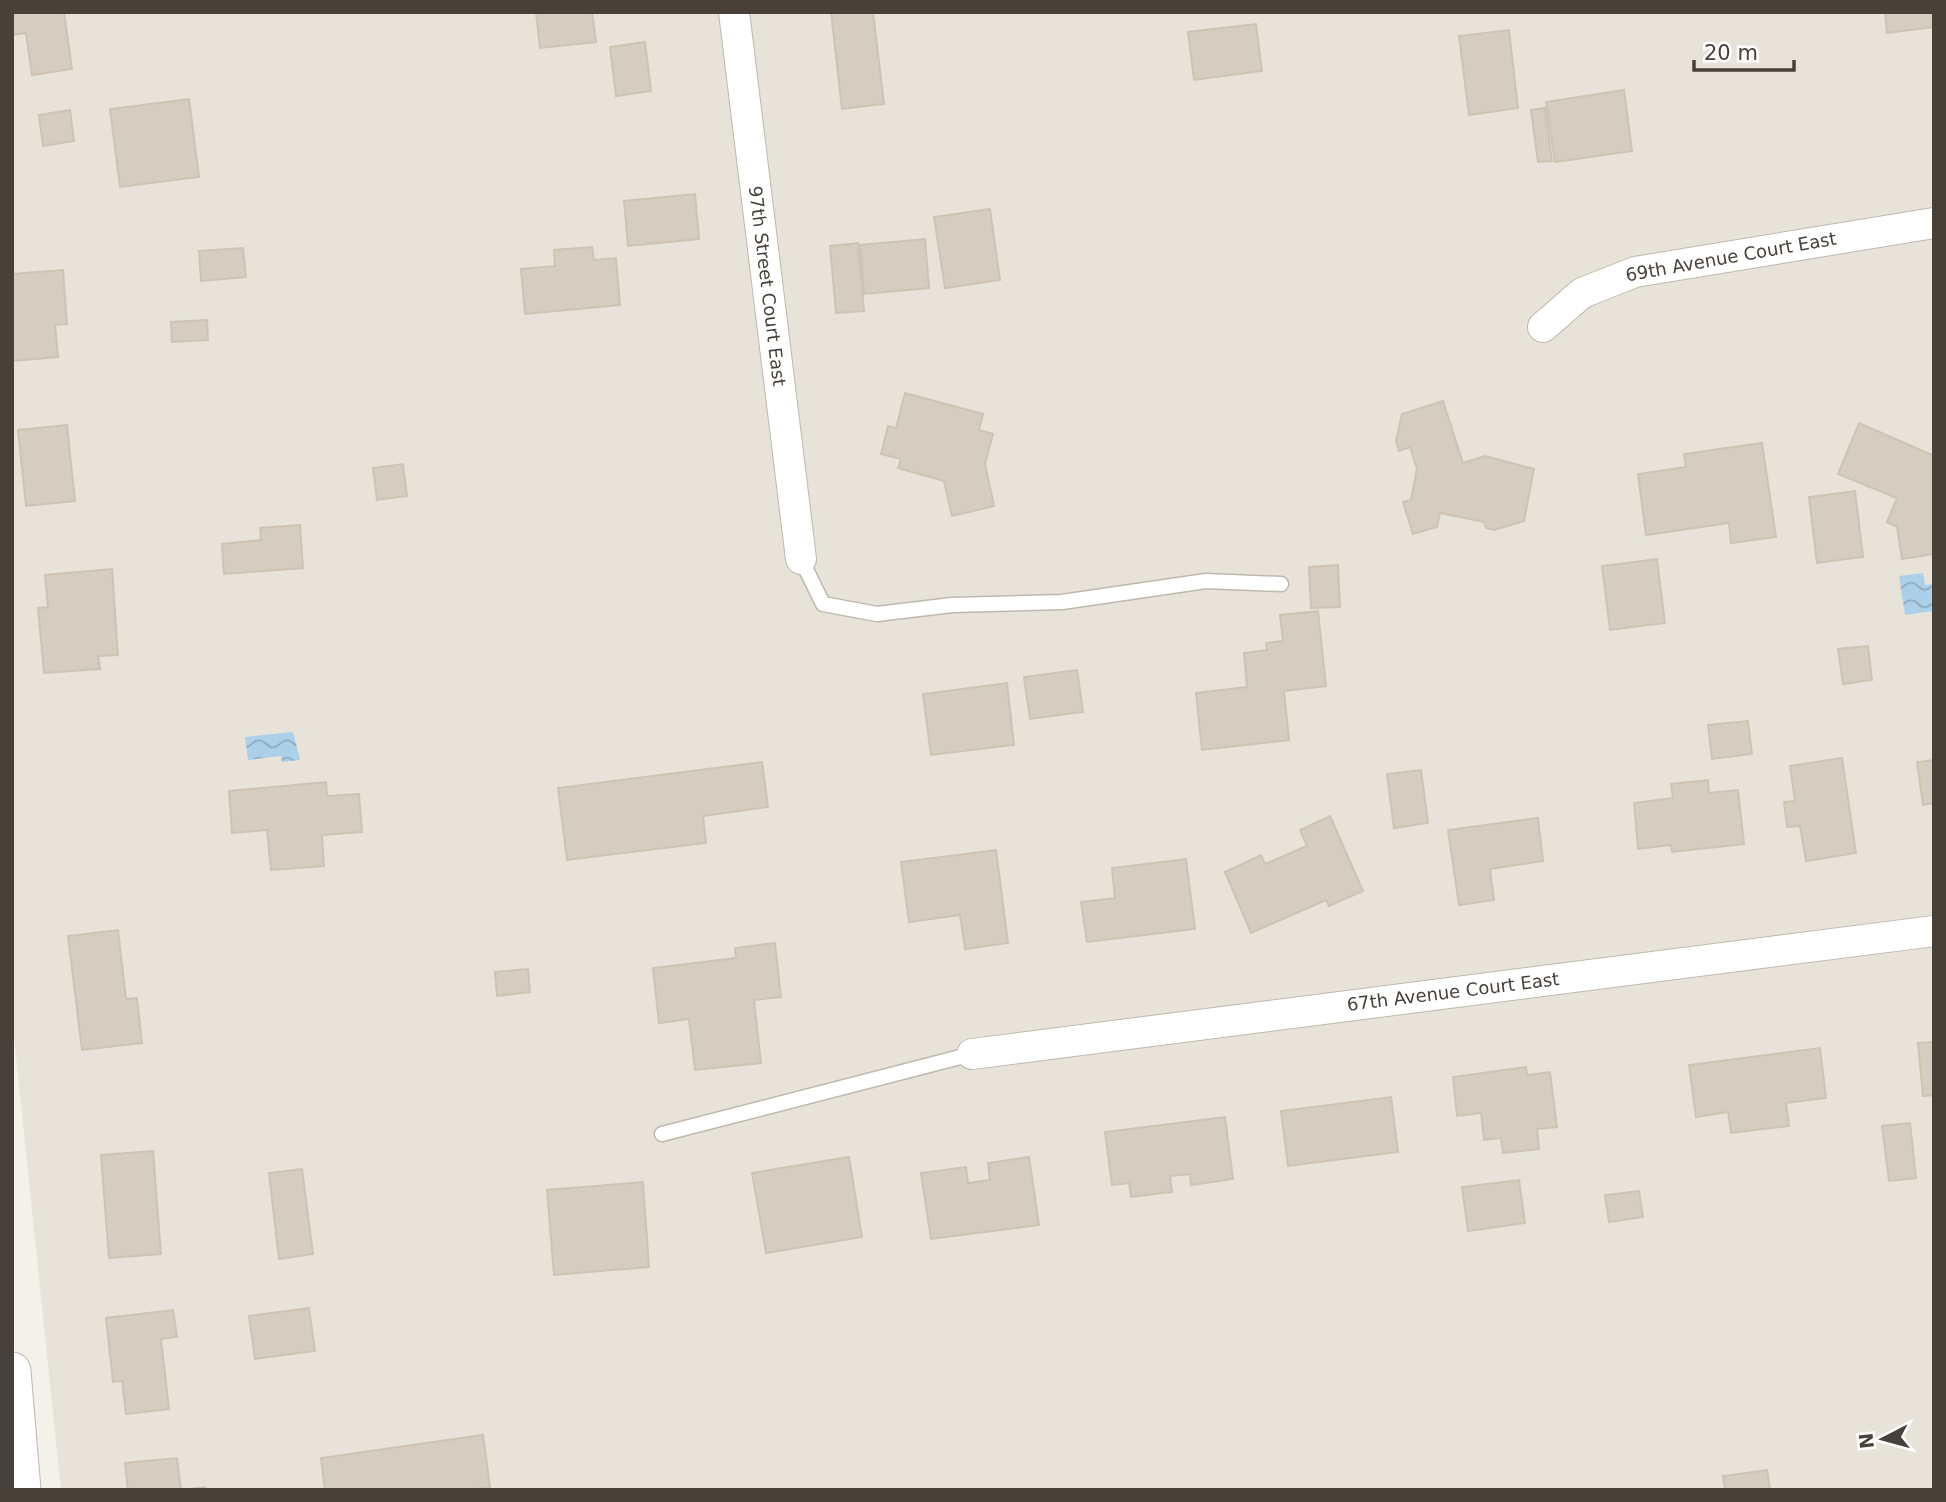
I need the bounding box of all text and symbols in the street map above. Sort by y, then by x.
scale bar [1694,28,1794,72]
text: 20 m [1704,41,1758,65]
street label: 97th Street Court East [745,185,790,387]
street label: 69th Avenue Court East [1624,228,1838,285]
street label: 67th Avenue Court East [1346,968,1560,1015]
north arrow [1848,1404,1918,1474]
text: N [1854,1432,1878,1450]

